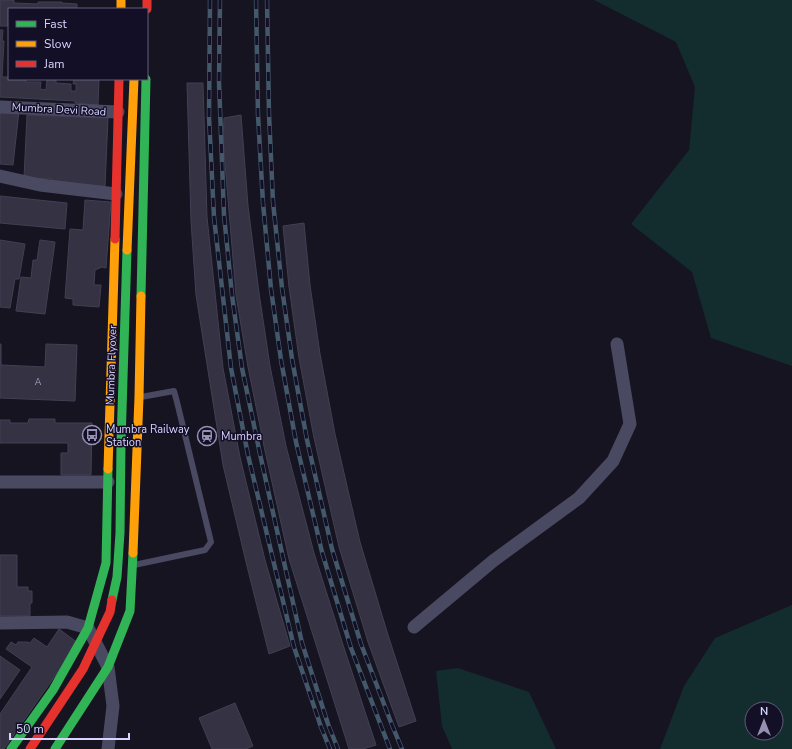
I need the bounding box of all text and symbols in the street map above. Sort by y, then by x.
legend [8,8,148,80]
text: Fast [44,16,67,32]
text: Slow [44,36,72,52]
text: Jam [43,56,65,72]
street label: Mumbra Devi Road [11,100,107,119]
street label: Mumbra Flyover [103,325,120,405]
house number: A [35,376,42,388]
place label: Mumbra Railway Station [106,422,190,450]
bus stop icon: Mumbra Railway Station [81,424,103,446]
station icon: Mumbra [196,425,218,447]
place label: Mumbra [221,429,262,444]
north arrow [744,701,784,741]
text: N [760,704,768,719]
scale bar [10,715,129,741]
text: 50 m [16,721,44,737]

